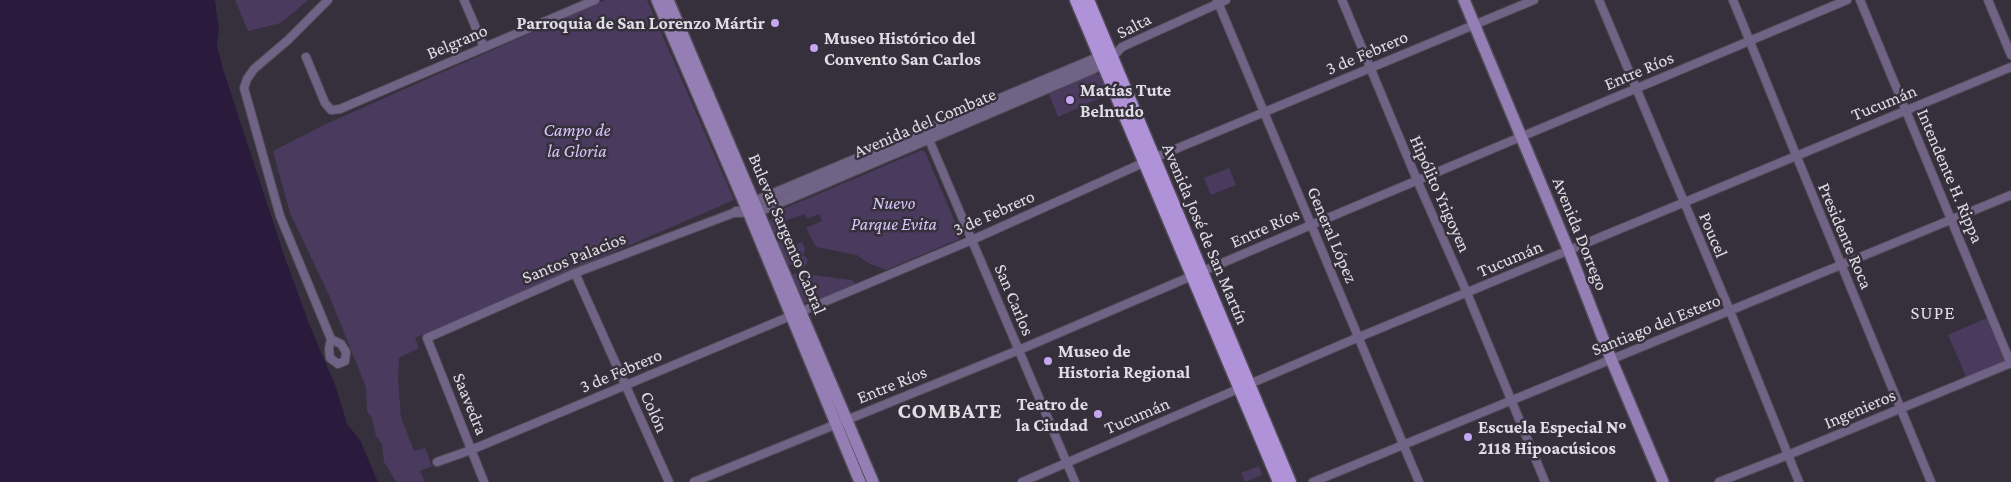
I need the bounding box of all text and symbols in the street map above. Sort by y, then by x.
street label: Salta [1113,8,1155,44]
place label: Parroquia de San Lorenzo Mártir [517,12,765,34]
marker: Parroquia de San Lorenzo Mártir [769,17,781,29]
street label: Belgrano [423,20,491,64]
street label: 3 de Febrero [1323,26,1411,80]
place label: Museo Histórico del Convento San Carlos [824,27,981,70]
marker: Museo Histórico del Convento San Carlos [808,42,820,54]
street label: Entre Ríos [1601,47,1677,95]
place label: Matías Tute Belnudo [1080,79,1171,122]
street label: Tucumán [1848,80,1920,126]
street label: Avenida del Combate [851,83,999,163]
marker: Matías Tute Belnudo [1064,94,1076,106]
street label: Intendente H. Rippa [1912,106,1988,246]
park label: Campo de la Gloria [543,119,611,162]
street label: Hipólito Yrigoyen [1405,132,1475,256]
street label: Avenida José de San Martín [1157,140,1253,328]
street label: Bulevar Sargento Cabral [743,150,831,318]
street label: Avenida Dorrego [1547,174,1613,294]
street label: Presidente Roca [1813,180,1877,292]
street label: General López [1302,184,1362,286]
street label: 3 de Febrero [950,185,1038,241]
park label: Nuevo Parque Evita [851,192,937,234]
street label: Entre Ríos [1227,203,1303,253]
street label: Poucel [1694,209,1732,261]
street label: Santos Palacios [519,227,629,289]
street label: Tucumán [1474,236,1546,282]
street label: San Carlos [989,261,1039,339]
street label: Santiago del Estero [1588,289,1724,361]
district label: SUPE [1910,302,1956,324]
place label: Museo de Historia Regional [1058,340,1190,382]
street label: 3 de Febrero [577,344,665,398]
marker: Museo de Historia Regional [1042,355,1054,367]
street label: Entre Ríos [854,361,930,409]
street label: Saavedra [448,370,492,438]
street label: Ingenieros [1821,384,1899,434]
street label: Colón [635,388,673,436]
place label: Teatro de la Ciudad [1016,393,1088,436]
street label: Tucumán [1101,393,1173,439]
district label: COMBATE [897,398,1003,424]
marker: Teatro de la Ciudad [1092,408,1104,420]
place label: Escuela Especial Nº 2118 Hipoacúsicos [1478,416,1626,458]
marker: Escuela Especial Nº 2118 Hipoacúsicos [1462,431,1474,443]

